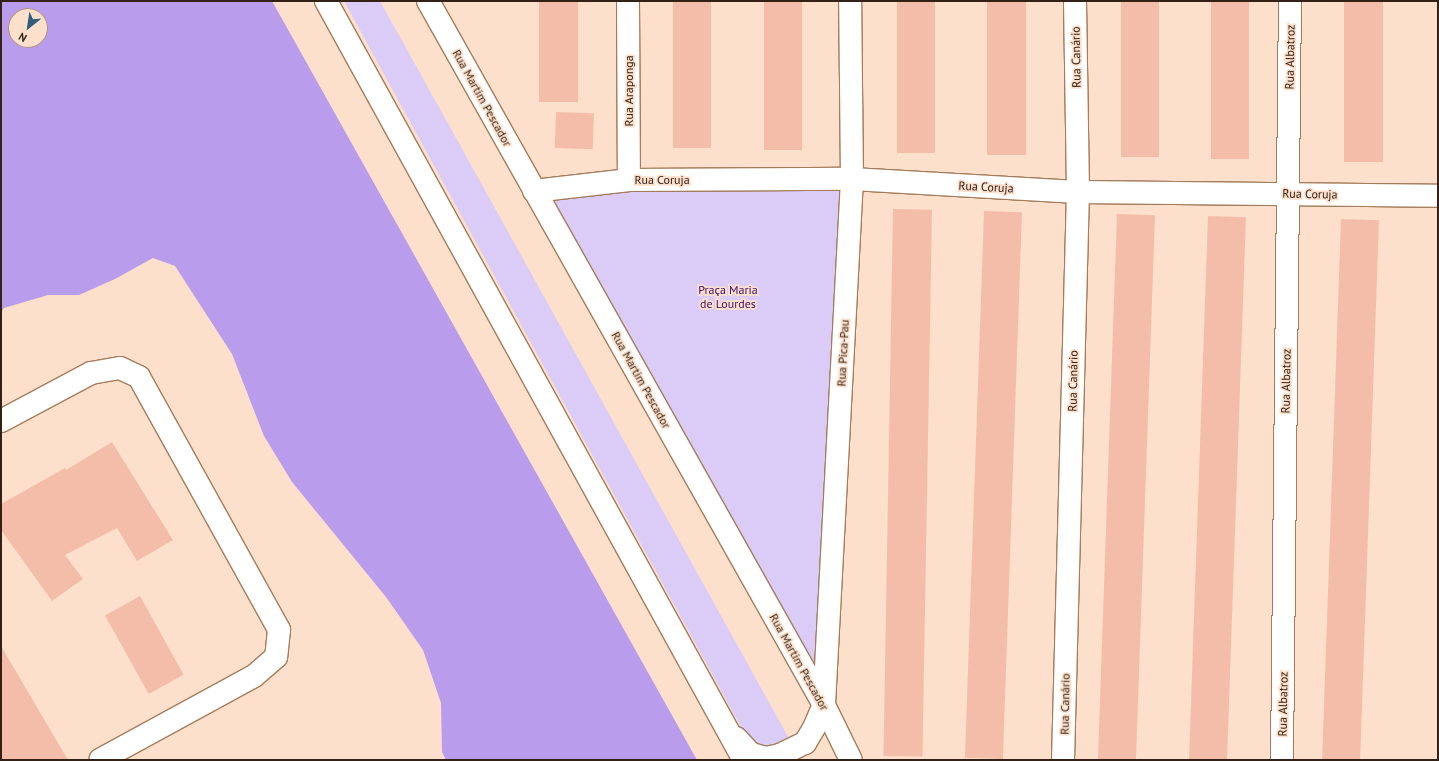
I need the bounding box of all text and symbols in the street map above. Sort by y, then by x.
north arrow [8,8,48,48]
street label: Rua Albatroz [1282,24,1298,90]
street label: Rua Canário [1068,26,1084,88]
text: N [16,30,29,45]
street label: Rua Martim Pescador [449,47,515,149]
street label: Rua Araponga [622,55,636,127]
street label: Rua Coruja [634,173,690,187]
street label: Rua Coruja [958,178,1014,196]
street label: Rua Coruja [1282,186,1338,202]
park label: Praça Maria de Lourdes [698,283,758,311]
street label: Rua Pica-Pau [834,319,852,387]
street label: Rua Martim Pescador [608,329,674,431]
street label: Rua Albatroz [1278,348,1294,414]
street label: Rua Canário [1065,350,1081,412]
street label: Rua Martim Pescador [766,611,832,713]
street label: Rua Albatroz [1275,671,1291,737]
street label: Rua Canário [1057,673,1073,735]

